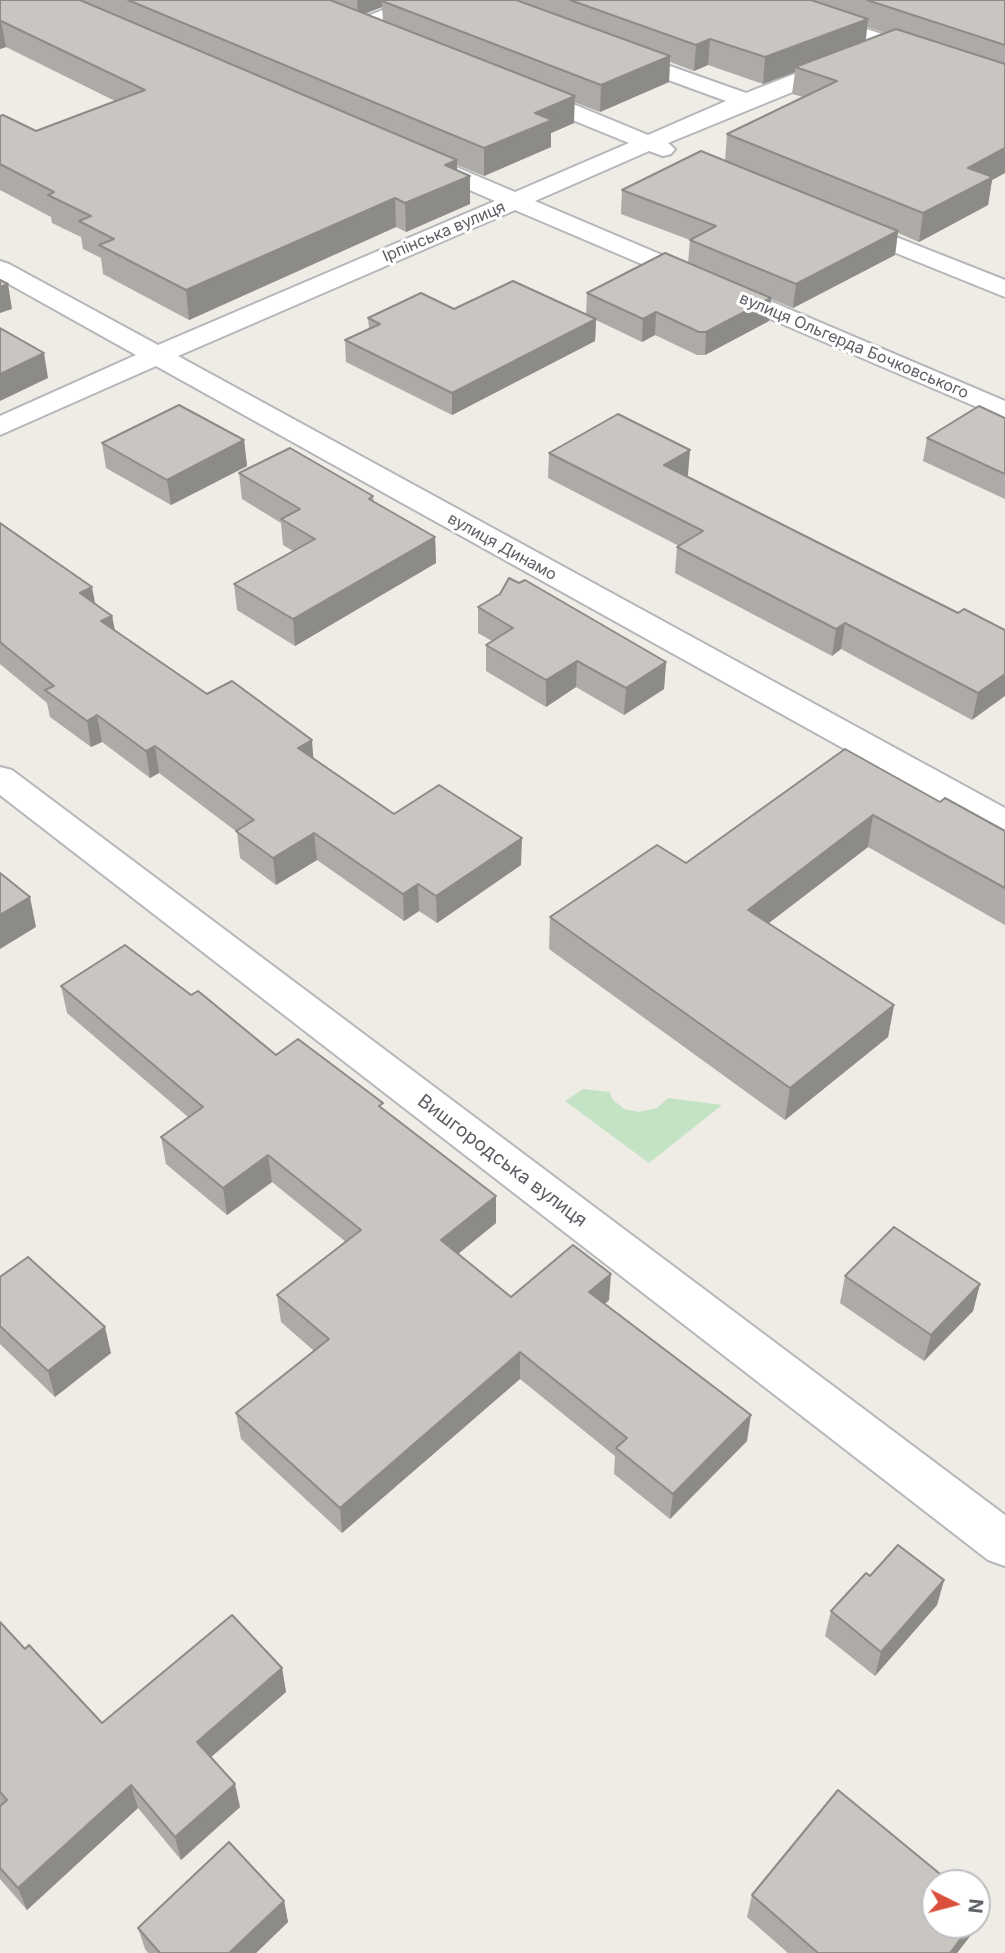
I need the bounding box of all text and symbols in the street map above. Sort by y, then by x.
street label: Ірпінська вулиця [380,197,508,267]
street label: вулиця Ольгерда Бочковського [736,289,972,403]
street label: вулиця Динамо [444,509,560,585]
street label: Вишгородська вулиця [413,1090,591,1232]
north arrow [921,1869,991,1939]
text: N [963,1898,988,1914]

